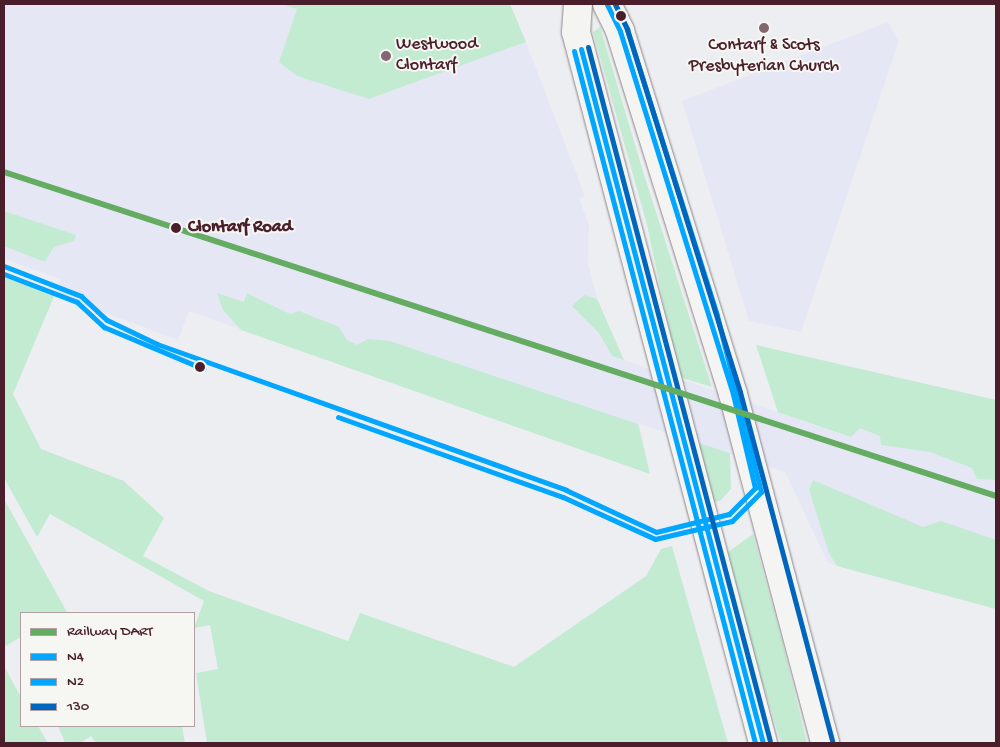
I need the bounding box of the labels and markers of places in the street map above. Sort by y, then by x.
unlabelled marker [616,11,626,21]
marker: Contarf & Scots Presbyterian Church [758,22,770,34]
place label: Westwood Clontarf [396,35,478,78]
place label: Contarf & Scots Presbyterian Church [689,36,839,78]
marker: Westwood Clontarf [380,50,392,62]
place label: Clontarf Road [188,217,292,239]
marker: Clontarf Road [168,220,184,236]
unlabelled marker [195,362,205,372]

